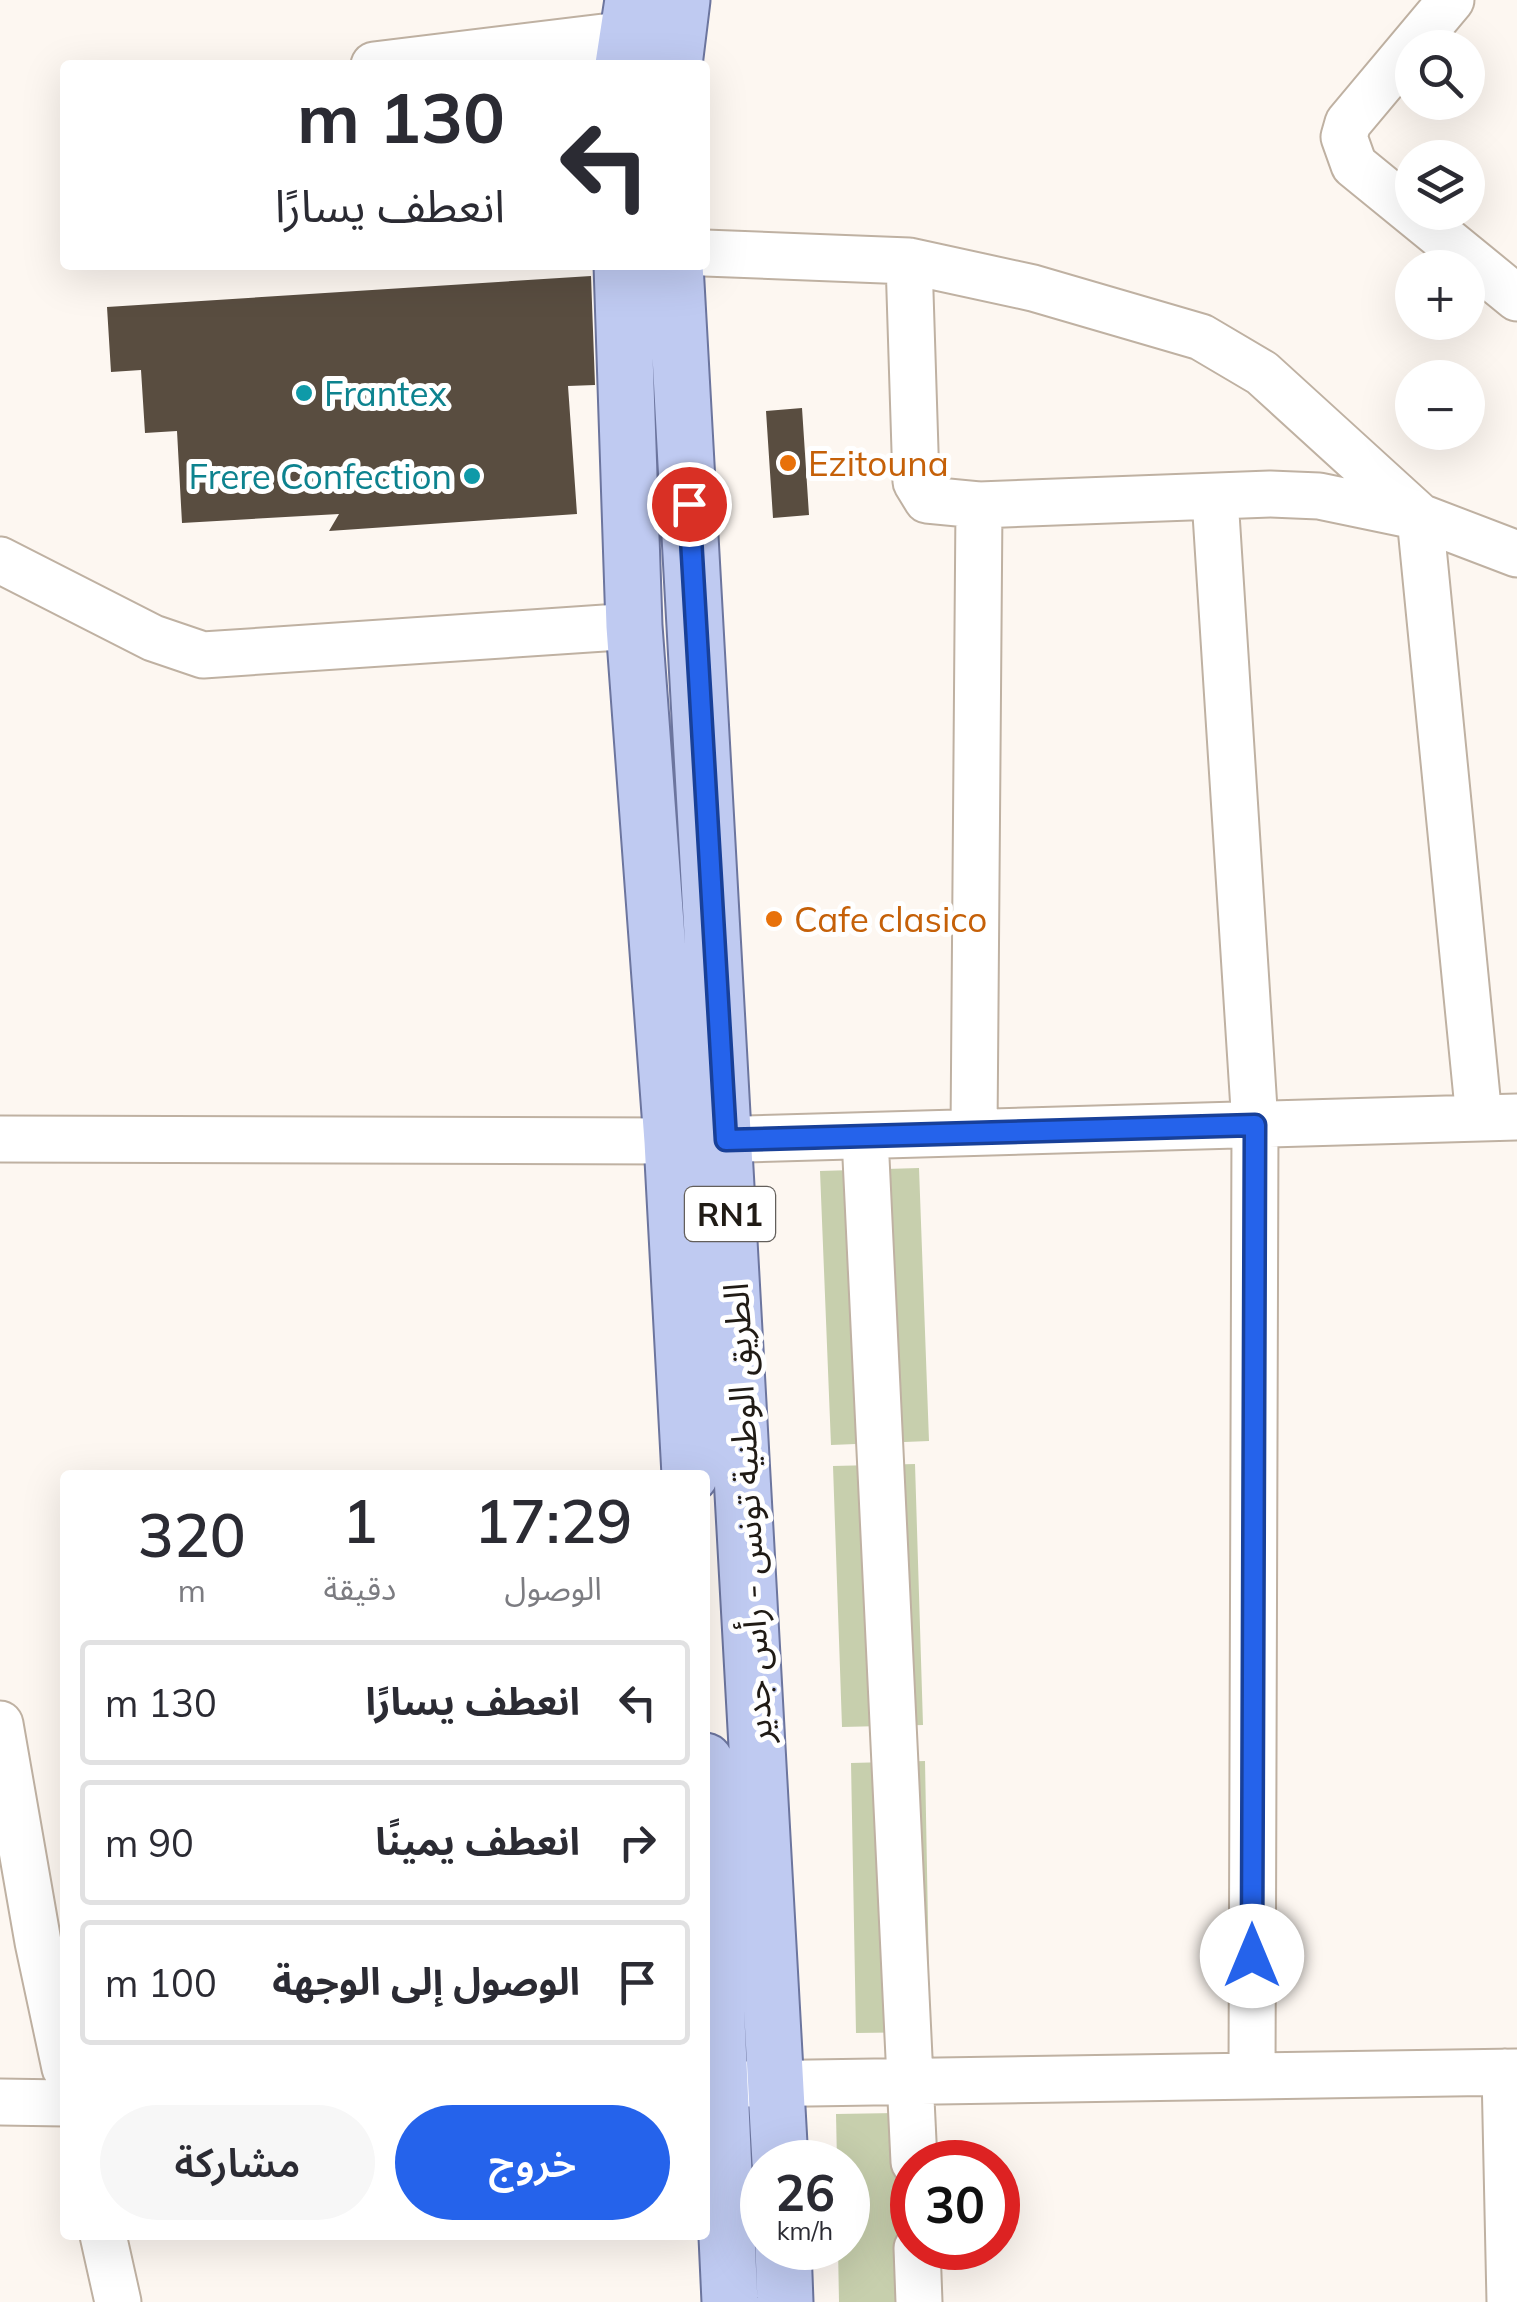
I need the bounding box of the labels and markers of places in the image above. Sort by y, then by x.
place label: Frantex [324,371,447,415]
marker: Frantex [293,382,315,404]
place label: Ezitouna [808,441,949,485]
marker: Ezitouna [777,452,799,474]
place label: Frere Confection [189,454,452,498]
pin [647,462,732,547]
marker: Frere Confection [461,465,483,487]
place label: Cafe clasico [794,897,987,941]
marker: Cafe clasico [763,908,785,930]

